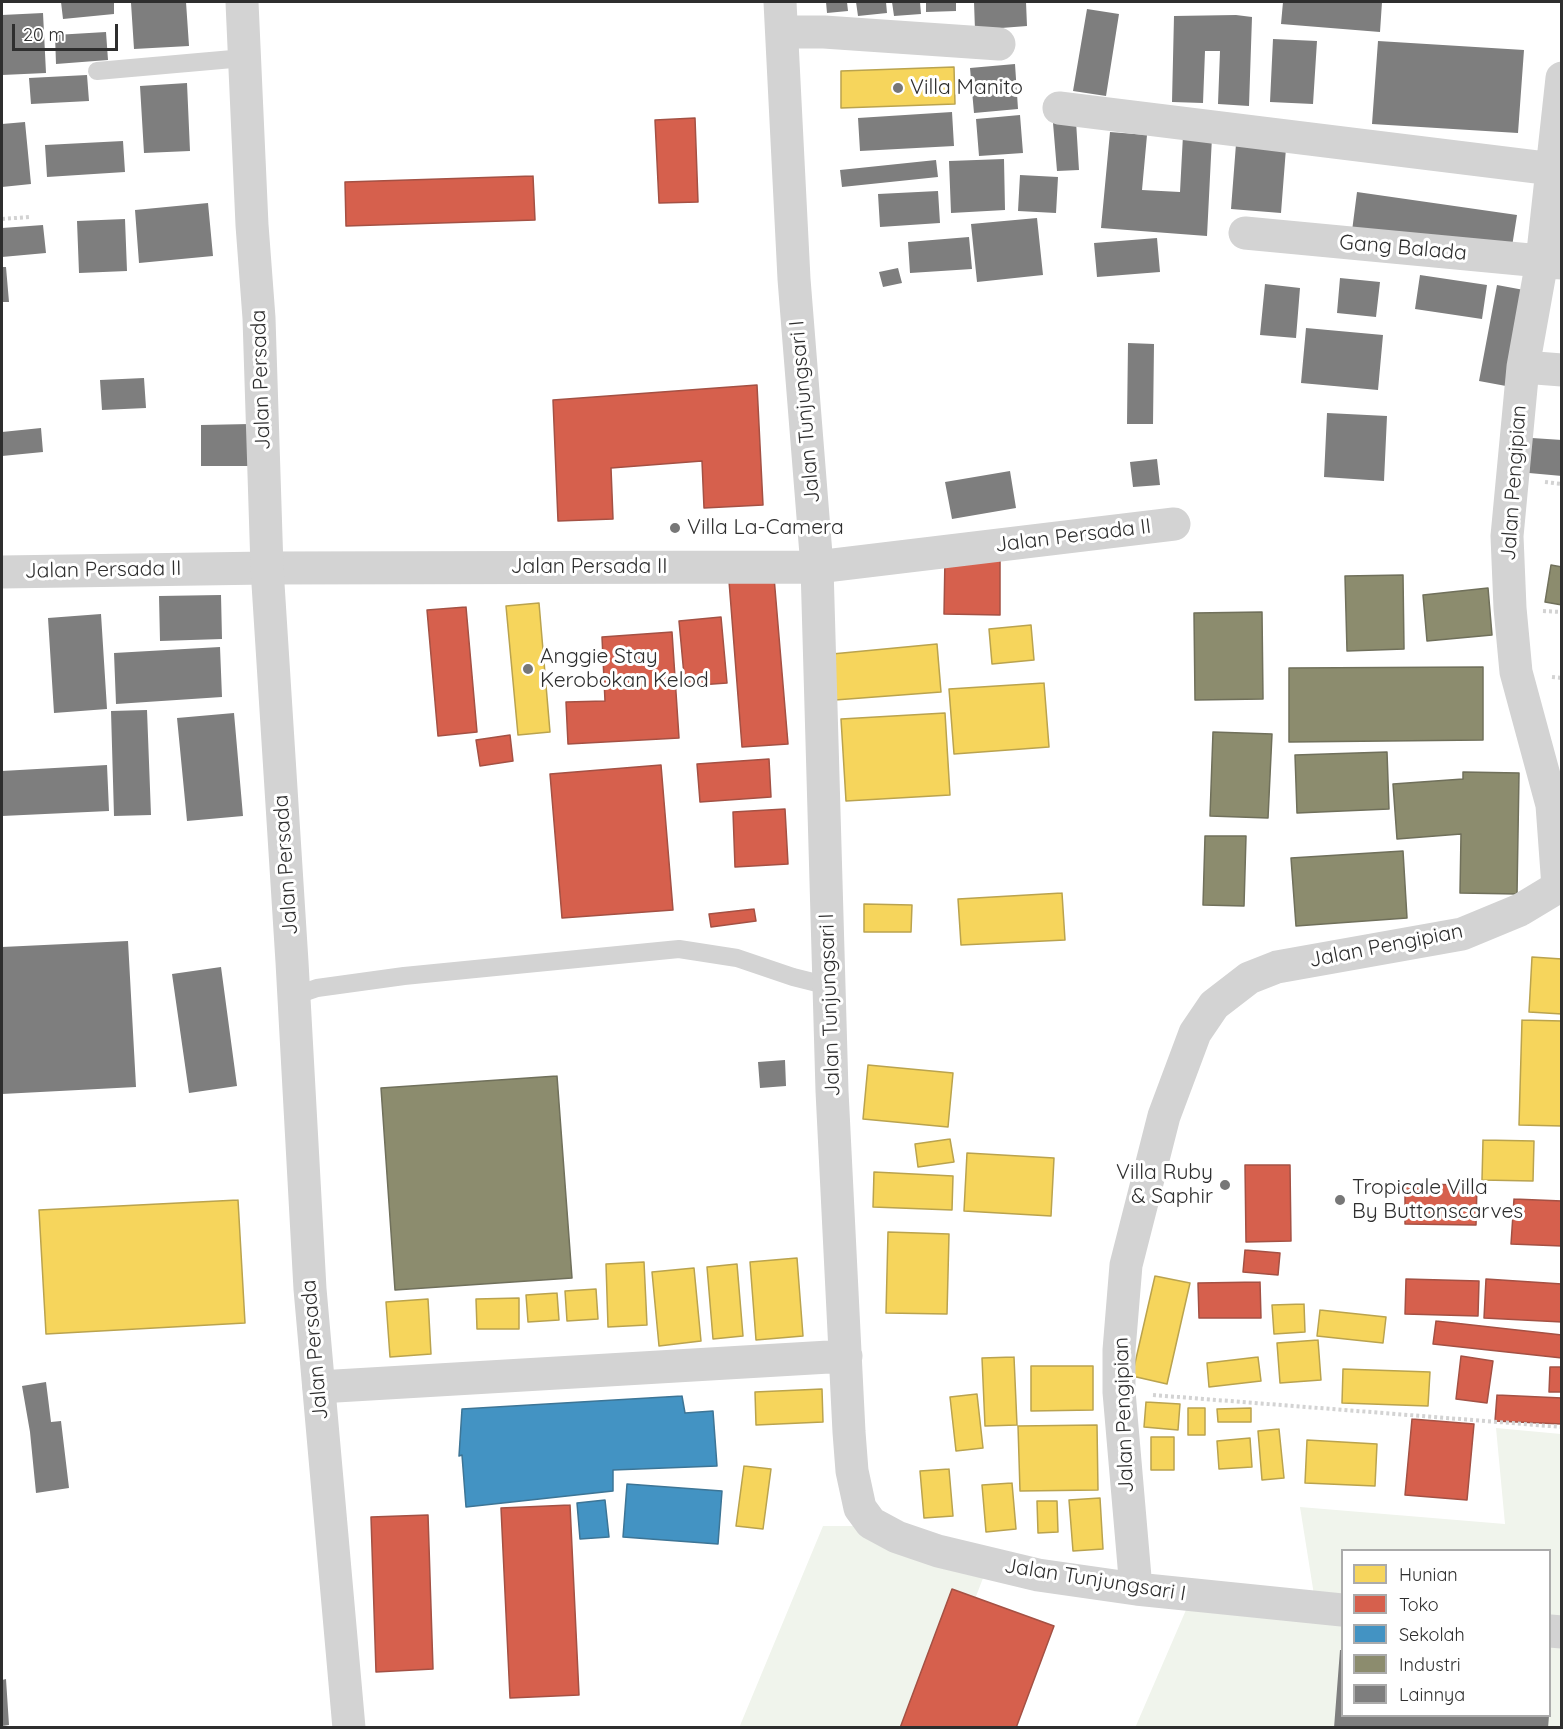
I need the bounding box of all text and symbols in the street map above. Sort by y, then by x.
scale bar [15,12,122,50]
text: 20 m [23,23,65,46]
place label: Villa Manito [910,75,1023,101]
marker: Villa Manito [891,81,905,95]
street label: Gang Balada [1338,230,1468,266]
street label: Jalan Persada [246,309,276,451]
street label: Jalan Tunjungsari I [784,320,826,504]
street label: Jalan Pengipian [1496,404,1532,562]
street label: Jalan Persada II [994,514,1152,558]
place label: Villa La-Camera [687,515,844,541]
marker: Villa La-Camera [668,521,682,535]
street label: Jalan Persada II [511,554,667,580]
street label: Jalan Persada II [24,556,182,584]
place label: Anggie Stay Kerobokan Kelod [540,644,709,694]
marker: Anggie Stay Kerobokan Kelod [521,662,535,676]
street label: Jalan Persada [269,794,303,936]
street label: Jalan Tunjungsari I [814,913,846,1097]
street label: Jalan Pengipian [1307,919,1465,973]
place label: Villa Ruby & Saphir [1116,1160,1213,1210]
place label: Tropicale Villa By Buttonscarves [1352,1175,1523,1225]
marker: Villa Ruby & Saphir [1218,1178,1232,1192]
marker: Tropicale Villa By Buttonscarves [1333,1193,1347,1207]
street label: Jalan Persada [296,1279,334,1421]
street label: Jalan Pengipian [1109,1337,1139,1493]
legend [1341,1549,1551,1717]
street label: Jalan Tunjungsari I [1002,1553,1188,1607]
text: Hunian [1399,1563,1458,1586]
text: Toko [1399,1593,1439,1616]
text: Sekolah [1399,1623,1465,1646]
text: Industri [1399,1653,1461,1676]
text: Lainnya [1399,1683,1465,1706]

